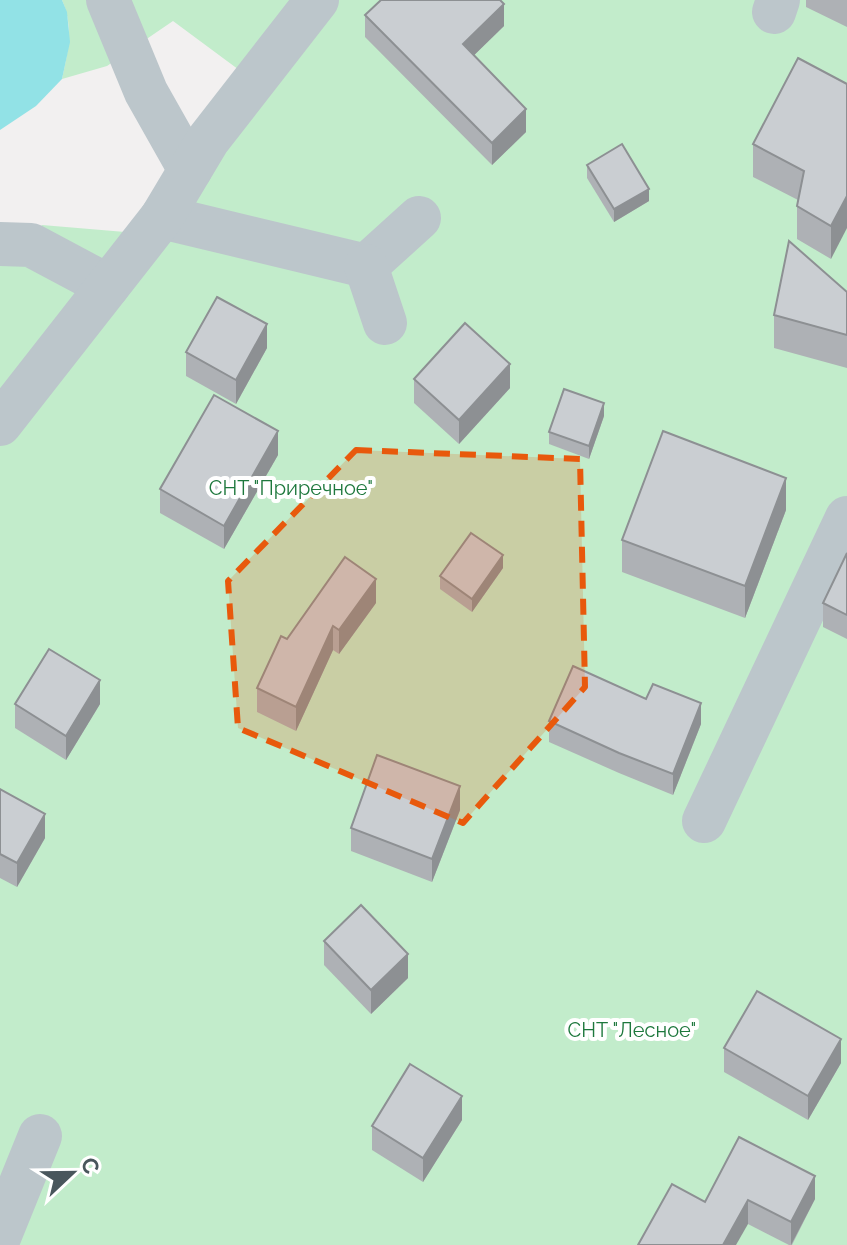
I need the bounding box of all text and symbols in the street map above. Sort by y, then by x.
park label: СНТ "Приречное" [209,476,373,500]
park label: СНТ "Лесное" [568,1018,696,1042]
north arrow [32,1133,112,1213]
text: С [76,1154,105,1177]

